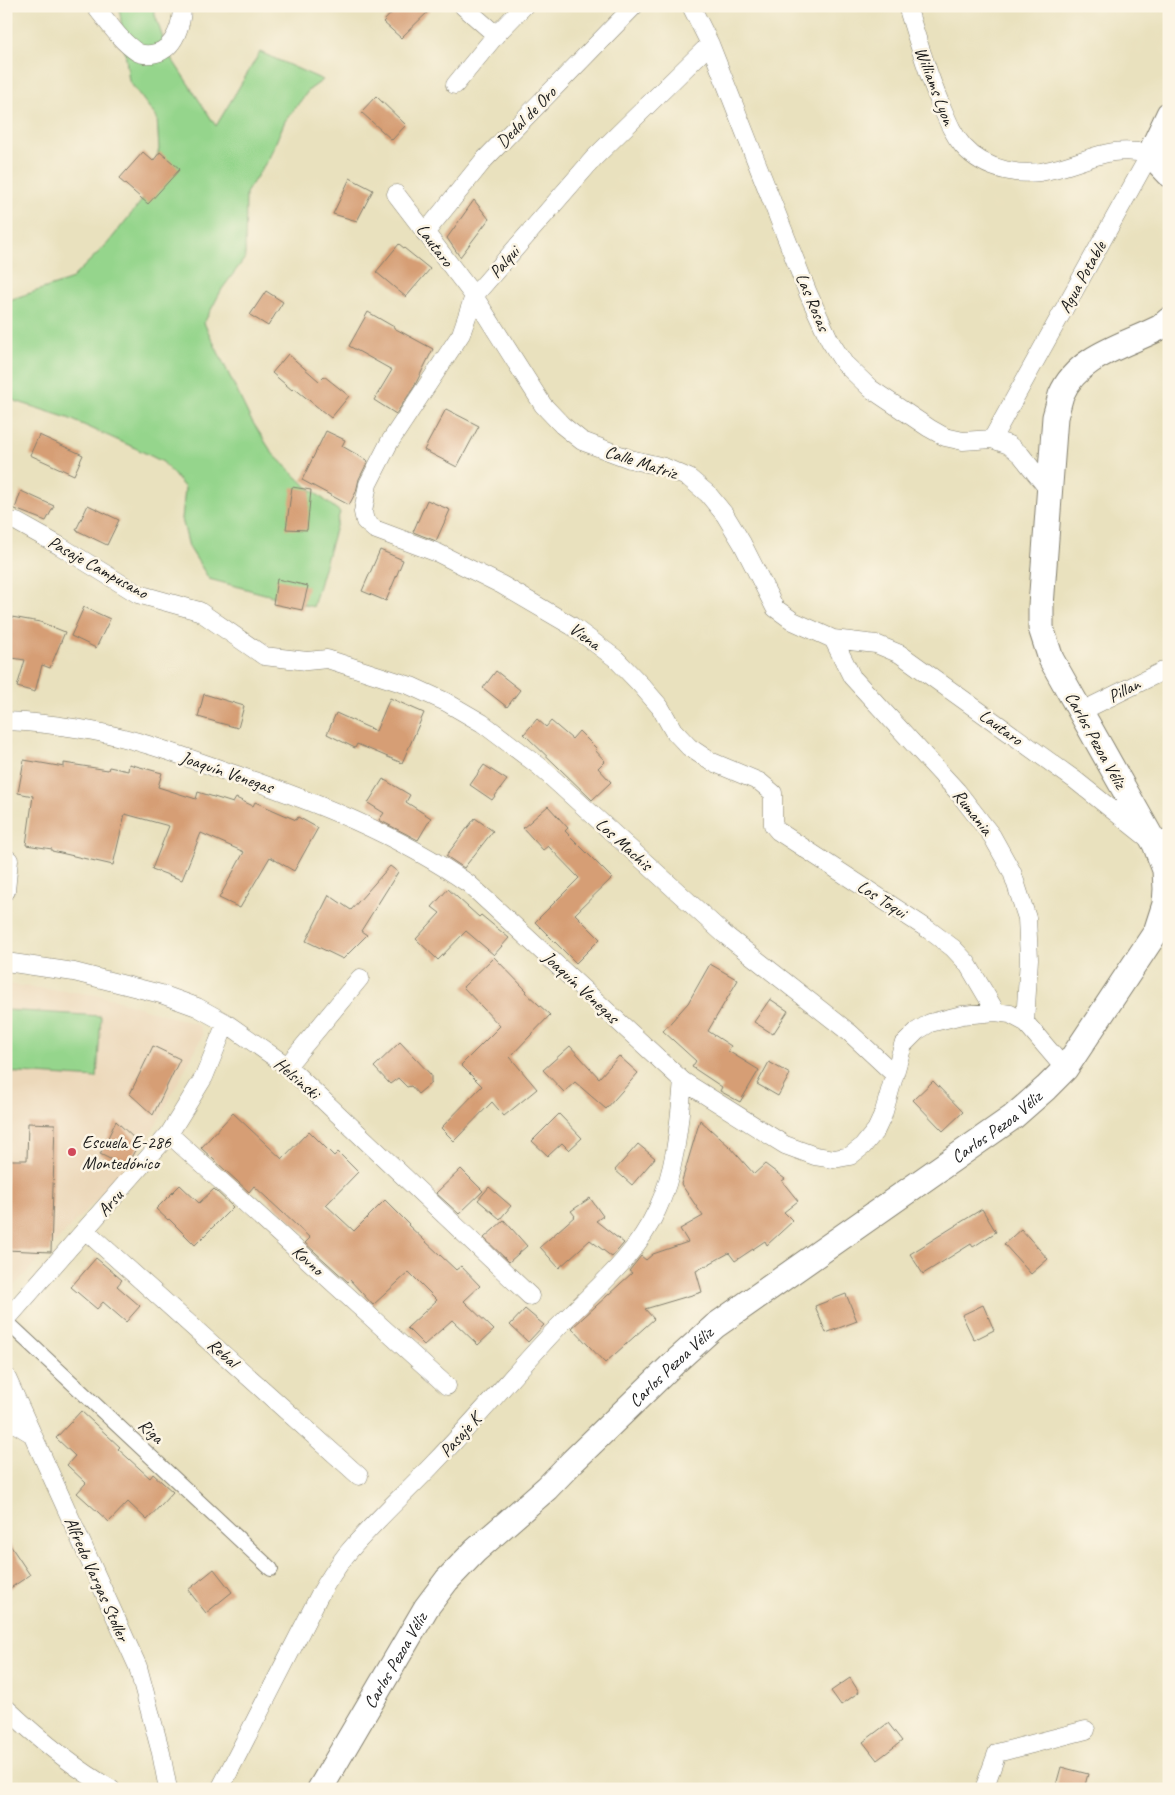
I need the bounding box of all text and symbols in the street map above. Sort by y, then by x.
street label: Williams Lyon [910,44,960,129]
street label: Dedal de Oro [491,80,562,152]
street label: Lautaro [412,219,459,272]
street label: Agua Potable [1053,236,1111,317]
street label: Palqui [484,239,526,283]
street label: Las Rosas [791,270,836,336]
street label: Calle Matriz [602,440,682,485]
street label: Pasaje Campusano [44,531,153,604]
street label: Viena [565,617,606,656]
street label: Pillan [1104,672,1145,707]
street label: Carlos Pezoa Véliz [1060,688,1133,794]
street label: Lautaro [975,704,1028,751]
street label: Joaquín Venegas [177,746,278,799]
street label: Rumania [948,785,998,840]
street label: Los Machis [591,813,658,876]
street label: Los Toqui [853,875,913,924]
street label: Joaquín Venegas [538,945,625,1029]
street label: Helsinski [270,1052,326,1105]
street label: Carlos Pezoa Véliz [947,1084,1048,1168]
place label: Escuela E-286 Montedónico [82,1131,172,1174]
marker: Escuela E-286 Montedónico [66,1146,78,1158]
street label: Arsu [92,1184,128,1221]
street label: Kovno [288,1240,330,1281]
street label: Carlos Pezoa Véliz [624,1321,719,1412]
street label: Rebal [203,1334,245,1374]
street label: Pasaje K [435,1405,488,1462]
street label: Riga [134,1414,170,1449]
street label: Alfredo Vargas Stoller [60,1513,135,1646]
street label: Carlos Pezoa Véliz [359,1607,433,1712]

